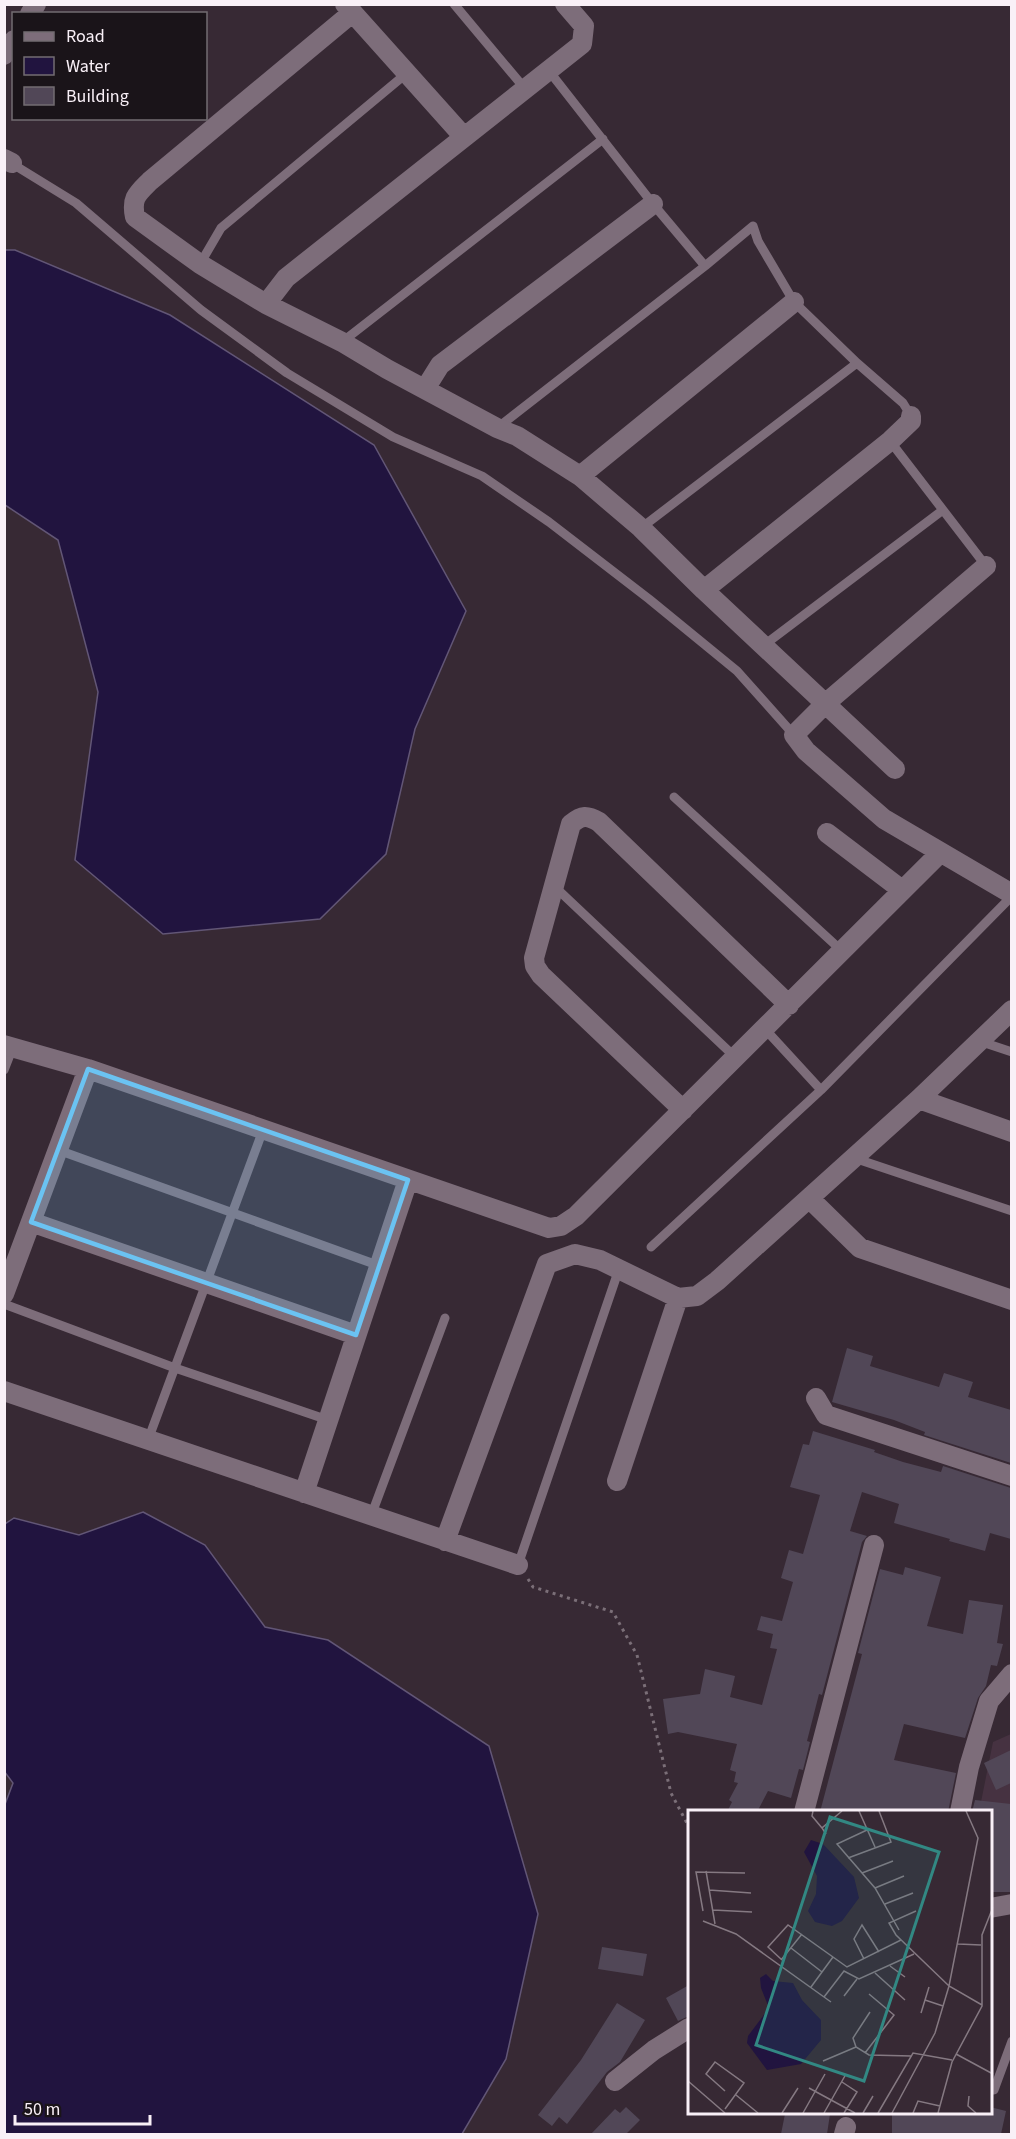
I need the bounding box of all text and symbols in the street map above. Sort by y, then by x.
legend [12,12,207,120]
text: Road [66,24,105,49]
text: Water [66,54,110,79]
text: Building [66,84,129,109]
inset map [688,1810,992,2115]
scale bar [15,2088,150,2126]
text: 50 m [24,2097,60,2122]

